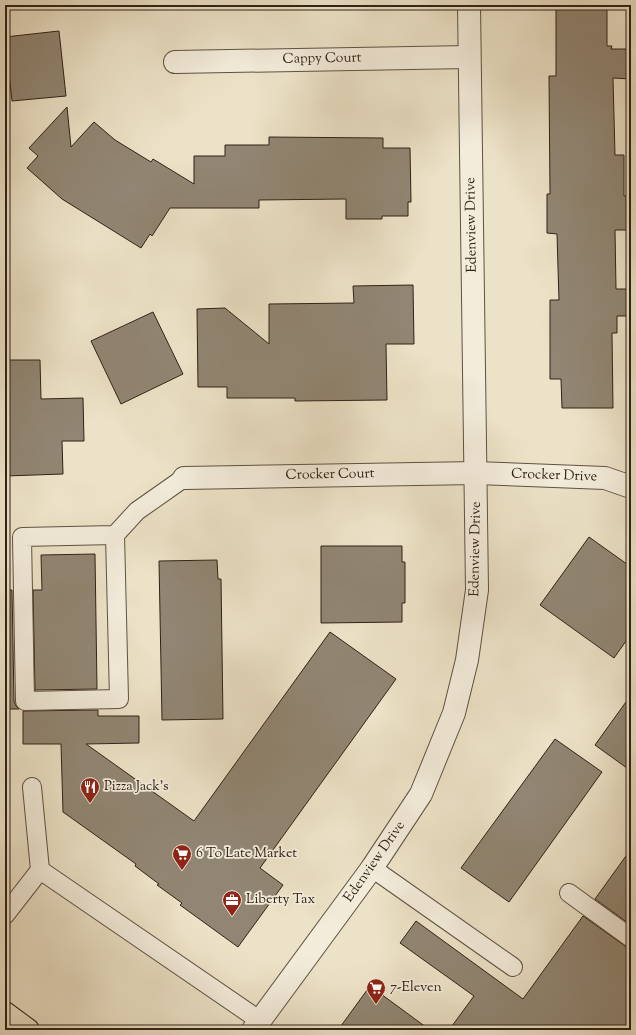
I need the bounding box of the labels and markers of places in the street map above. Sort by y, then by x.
restaurant icon: Pizza Jack's [79,776,101,804]
place label: Pizza Jack's [104,777,168,797]
supermarket icon: 6 To Late Market [171,843,193,871]
place label: 6 To Late Market [196,844,297,864]
office icon: Liberty Tax [221,889,243,917]
place label: Liberty Tax [246,890,316,910]
supermarket icon: 7-Eleven [365,977,387,1005]
place label: 7-Eleven [390,978,442,998]

